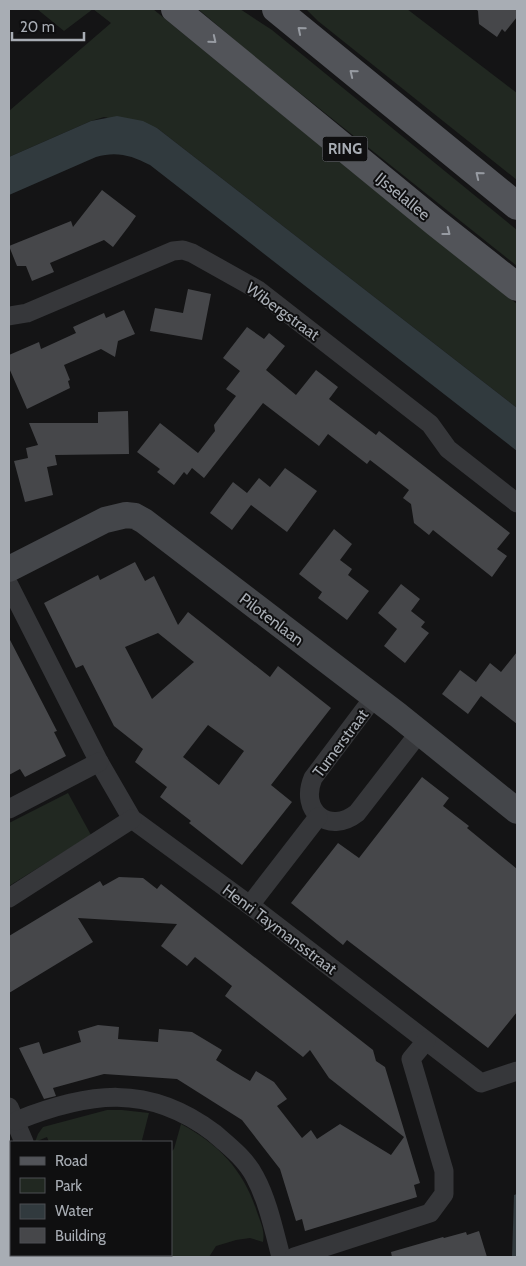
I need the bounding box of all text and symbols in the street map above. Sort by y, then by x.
scale bar [12,10,85,42]
text: 20 m [20,18,55,36]
one-way arrow [298,27,307,35]
one-way arrow [207,34,216,42]
one-way arrow [350,70,359,78]
road number: RING [322,136,368,162]
street label: IJsselallee [372,169,434,224]
one-way arrow [476,171,485,180]
one-way arrow [441,226,450,234]
street label: Wibergstraat [242,278,324,345]
street label: Pilotenlaan [236,589,308,650]
street label: Turnerstraat [309,705,373,781]
street label: Henri Taymansstraat [219,880,341,979]
legend [10,1141,172,1256]
text: Road [55,1152,88,1170]
text: Park [55,1177,82,1195]
text: Water [55,1202,93,1220]
text: Building [55,1227,106,1245]

